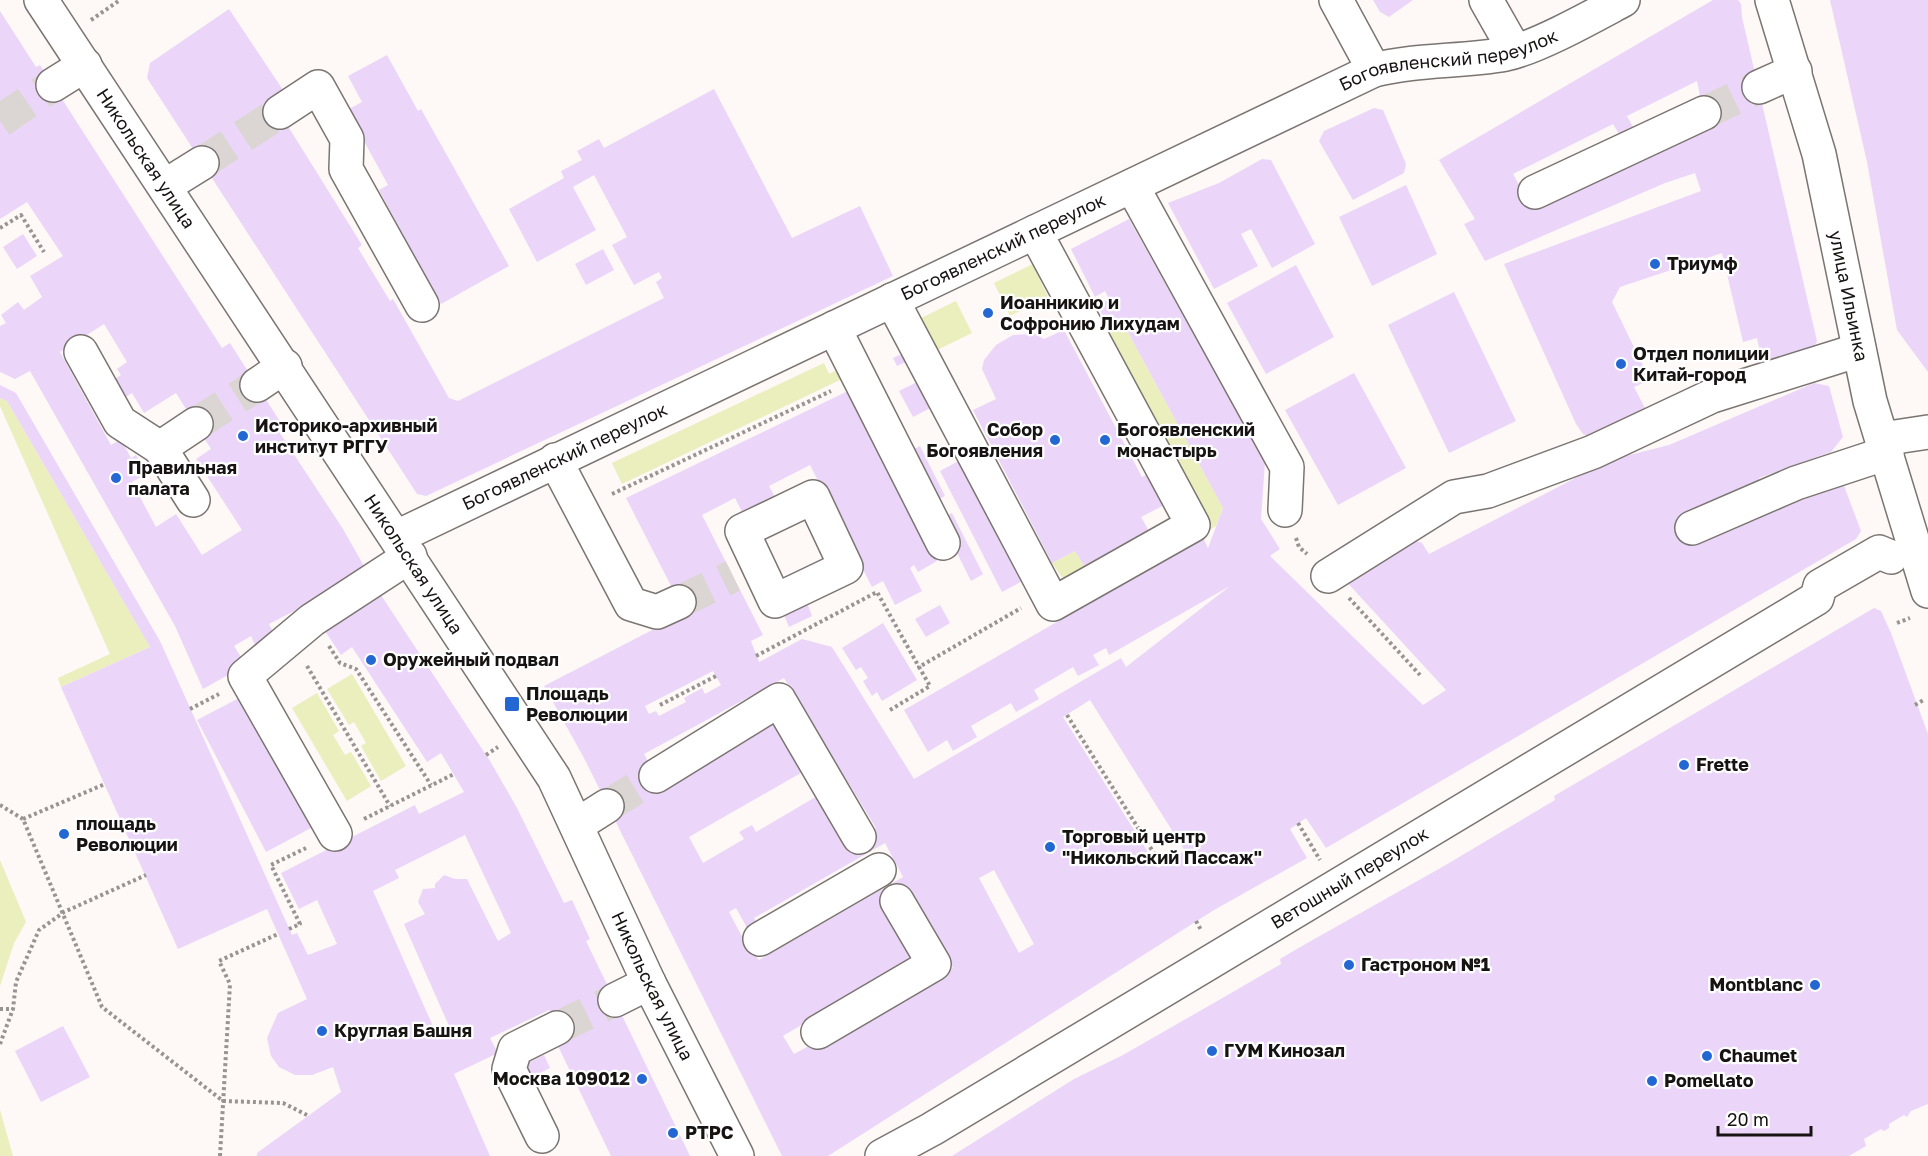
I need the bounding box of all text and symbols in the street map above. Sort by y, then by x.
street label: Богоявленский переулок [1335,24,1561,95]
street label: Никольская улица [92,84,201,232]
street label: Богоявленский переулок [897,188,1109,305]
street label: улица Ильинка [1825,228,1874,363]
place label: Триумф [1667,252,1738,274]
marker: Триумф [1648,257,1662,271]
place label: Иоанникию и Софронию Лихудам [1000,291,1180,334]
marker: Иоанникию и Софронию Лихудам [981,306,995,320]
place label: Отдел полиции Китай-город [1633,342,1769,385]
marker: Отдел полиции Китай-город [1614,357,1628,371]
street label: Богоявленский переулок [458,398,670,514]
place label: Историко-архивный институт РГГУ [255,414,437,457]
place label: Собор Богоявления [926,418,1043,461]
place label: Богоявленский монастырь [1117,418,1255,461]
marker: Историко-архивный институт РГГУ [236,429,250,443]
marker: Собор Богоявления [1048,433,1062,447]
marker: Богоявленский монастырь [1098,433,1112,447]
place label: Правильная палата [128,456,237,499]
marker: Правильная палата [109,471,123,485]
street label: Никольская улица [360,490,468,638]
place label: Оружейный подвал [383,648,559,670]
marker: Оружейный подвал [364,653,378,667]
place label: Площадь Революции [526,682,628,725]
marker: Площадь Революции [503,695,521,713]
place label: Frette [1696,753,1749,775]
marker: Frette [1677,758,1691,772]
place label: площадь Революции [76,812,178,855]
street label: Ветошный переулок [1266,822,1432,933]
place label: Торговый центр "Никольский Пассаж" [1062,825,1262,868]
marker: площадь Революции [57,827,71,841]
marker: Торговый центр "Никольский Пассаж" [1043,840,1057,854]
street label: Никольская улица [607,908,699,1064]
place label: Гастроном №1 [1361,953,1490,975]
marker: Гастроном №1 [1342,958,1356,972]
place label: Montblanc [1709,973,1803,995]
marker: Montblanc [1808,978,1822,992]
place label: Круглая Башня [334,1019,472,1041]
marker: Круглая Башня [315,1024,329,1038]
place label: ГУМ Кинозал [1224,1039,1345,1061]
marker: ГУМ Кинозал [1205,1044,1219,1058]
place label: Chaumet [1719,1044,1797,1066]
marker: Chaumet [1700,1049,1714,1063]
place label: Москва 109012 [493,1067,630,1089]
place label: Pomellato [1664,1069,1754,1091]
marker: Москва 109012 [635,1072,649,1086]
marker: Pomellato [1645,1074,1659,1088]
scale bar [1718,1099,1811,1137]
text: 20 m [1727,1108,1769,1130]
place label: РТРС [685,1121,734,1143]
marker: РТРС [666,1126,680,1140]

